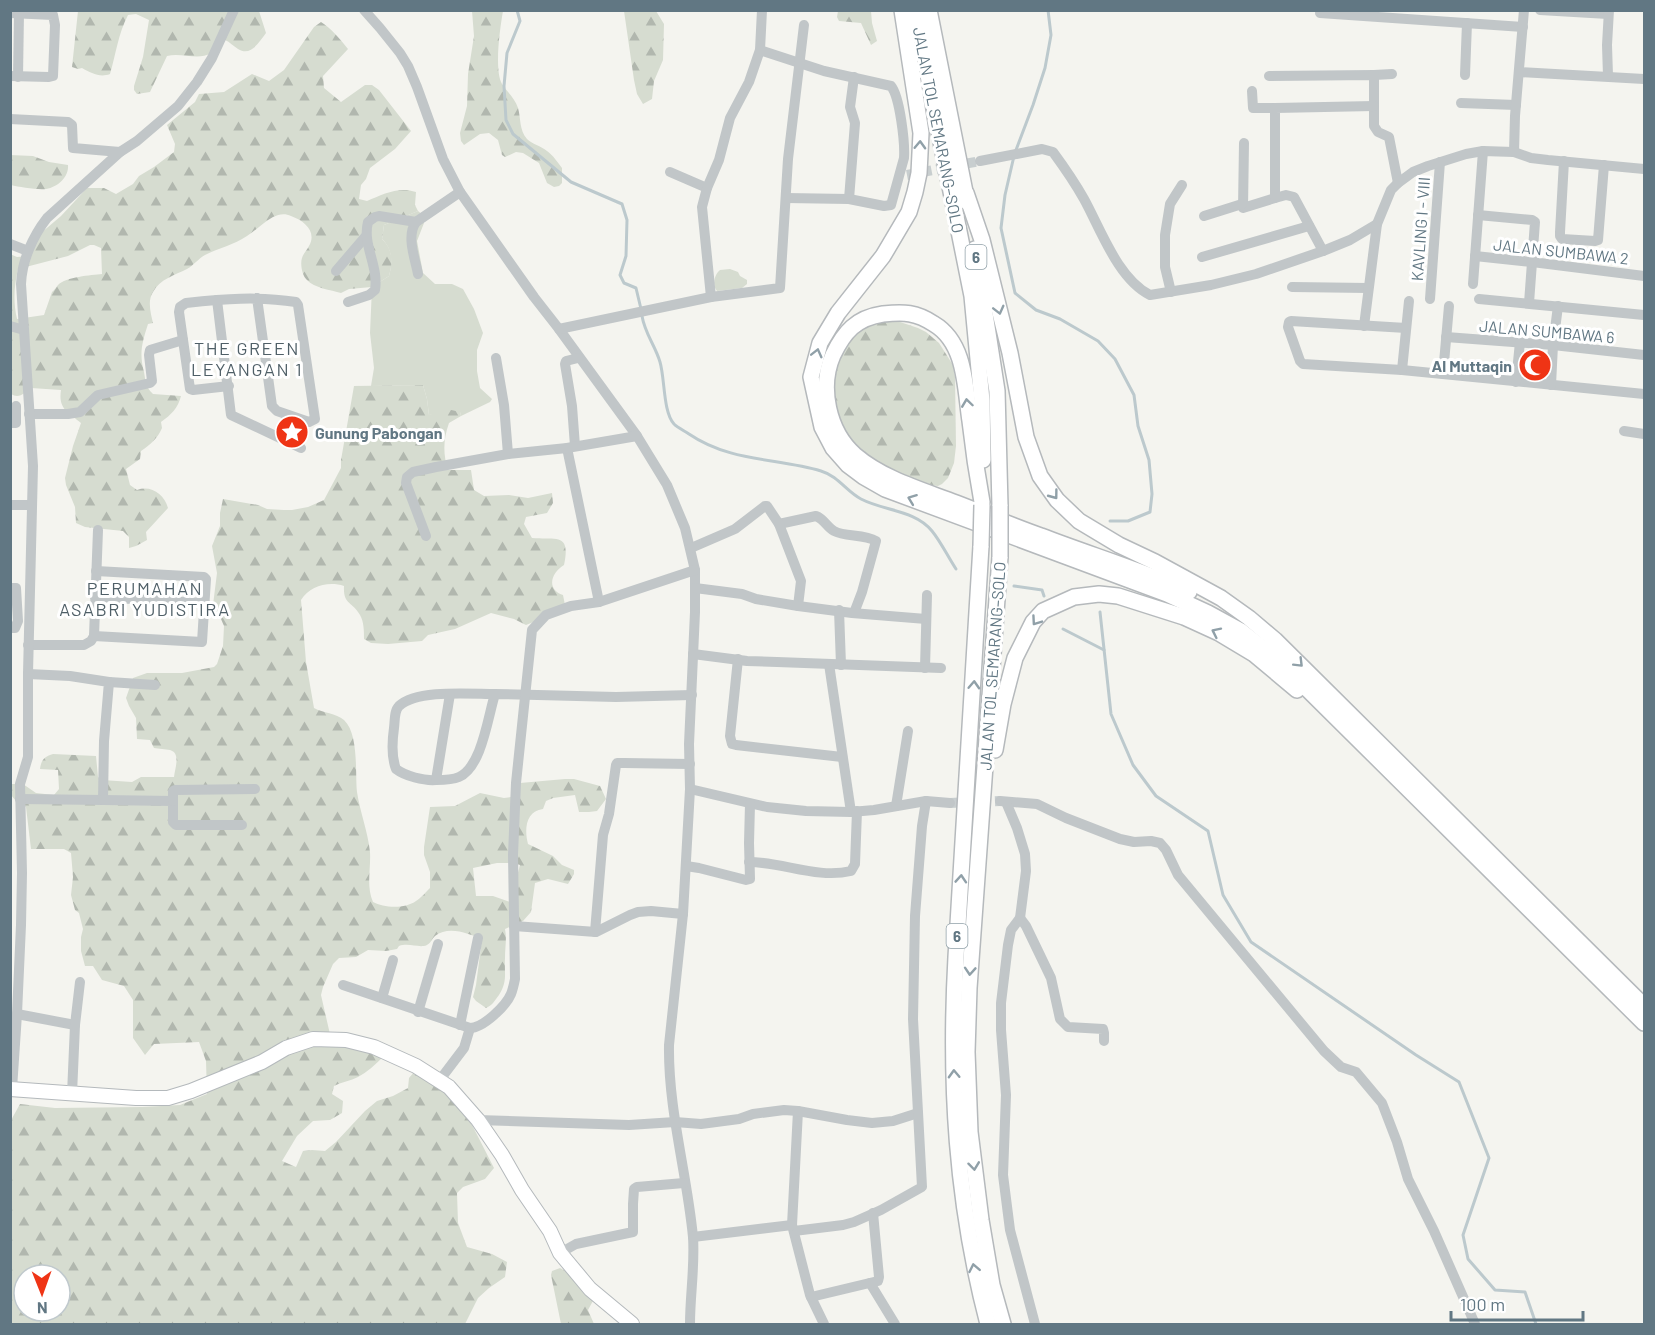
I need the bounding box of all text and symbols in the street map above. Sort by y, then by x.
street label: JALAN TOL SEMARANG–SOLO [910,25,968,235]
one-way arrow [914,141,927,150]
street label: KAVLING I - VIII [1407,176,1433,282]
street label: JALAN SUMBAWA 2 [1492,234,1630,268]
road number: 6 [966,245,986,269]
one-way arrow [992,305,1005,315]
street label: JALAN SUMBAWA 6 [1479,316,1615,346]
district label: THE GREEN LEYANGAN 1 [191,337,303,380]
mosque icon: Al Muttaqin [1517,347,1553,383]
one-way arrow [810,348,823,358]
place label: Al Muttaqin [1431,356,1512,375]
one-way arrow [962,398,974,407]
place icon: Gunung Pabongan [274,414,310,450]
place label: Gunung Pabongan [315,423,443,442]
one-way arrow [1047,488,1058,499]
one-way arrow [907,494,918,506]
street label: JALAN TOL SEMARANG–SOLO [975,561,1009,771]
district label: PERUMAHAN ASABRI YUDISTIRA [59,577,231,620]
one-way arrow [1032,614,1043,625]
one-way arrow [1211,628,1222,639]
one-way arrow [1291,656,1302,667]
one-way arrow [967,680,980,689]
one-way arrow [955,875,968,884]
road number: 6 [946,924,968,948]
one-way arrow [964,967,977,976]
one-way arrow [947,1070,960,1079]
one-way arrow [967,1161,980,1170]
north arrow [12,1263,72,1323]
one-way arrow [968,1263,981,1273]
scale bar [1451,1284,1583,1322]
text: 100 m [1460,1293,1505,1315]
text: N [37,1299,48,1318]

